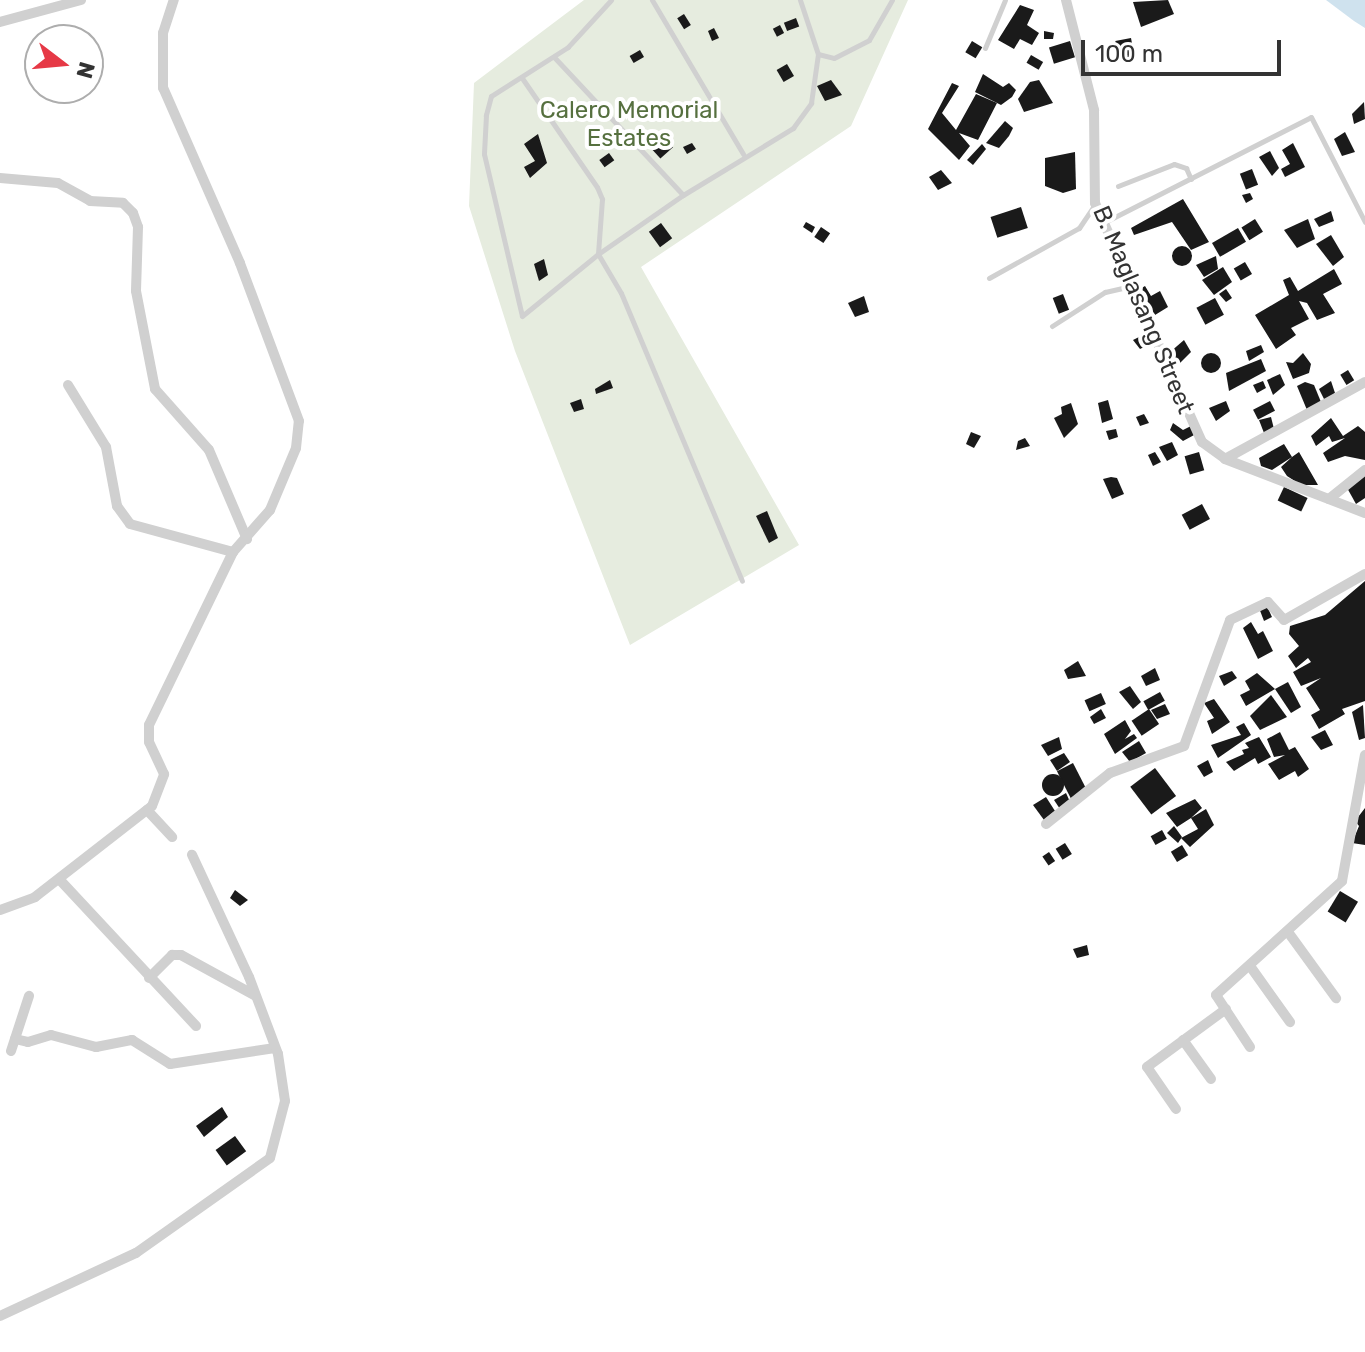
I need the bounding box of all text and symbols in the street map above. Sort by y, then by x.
north arrow [24,24,104,104]
scale bar [1085,24,1285,74]
text: 100 m [1095,40,1163,68]
text: N [70,59,101,82]
park label: Calero Memorial Estates [540,97,718,153]
street label: B. Maglasang Street [1086,202,1200,418]

